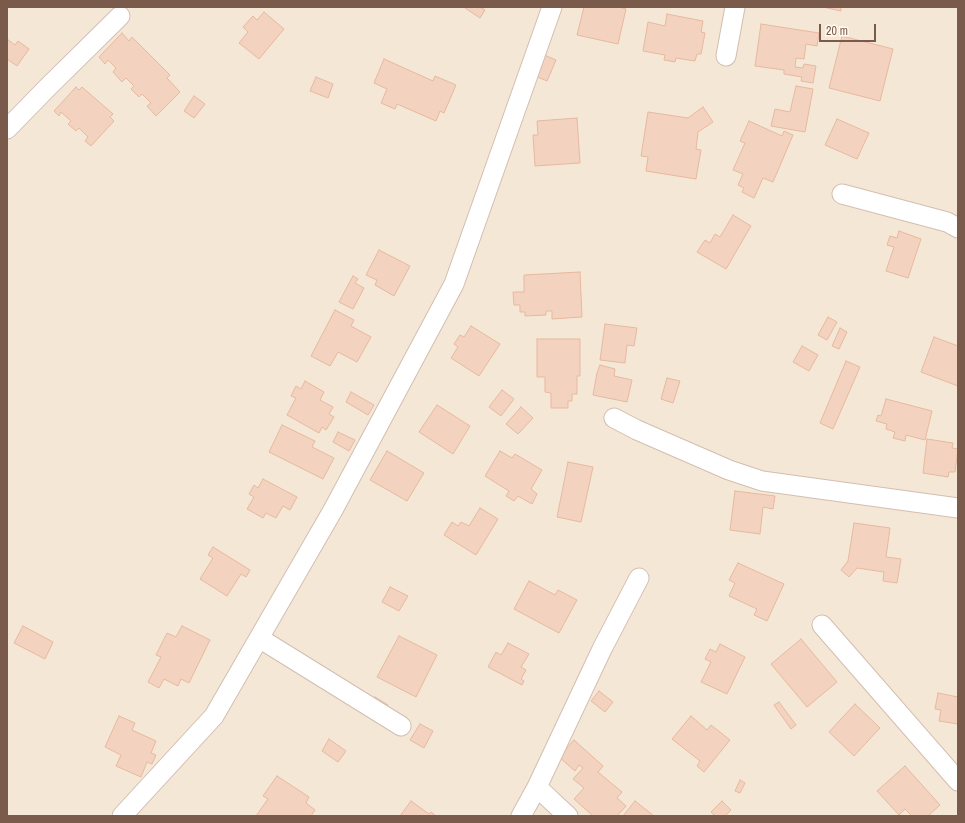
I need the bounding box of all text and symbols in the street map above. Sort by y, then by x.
scale bar [821,16,878,42]
text: 20 m [826,23,848,39]

